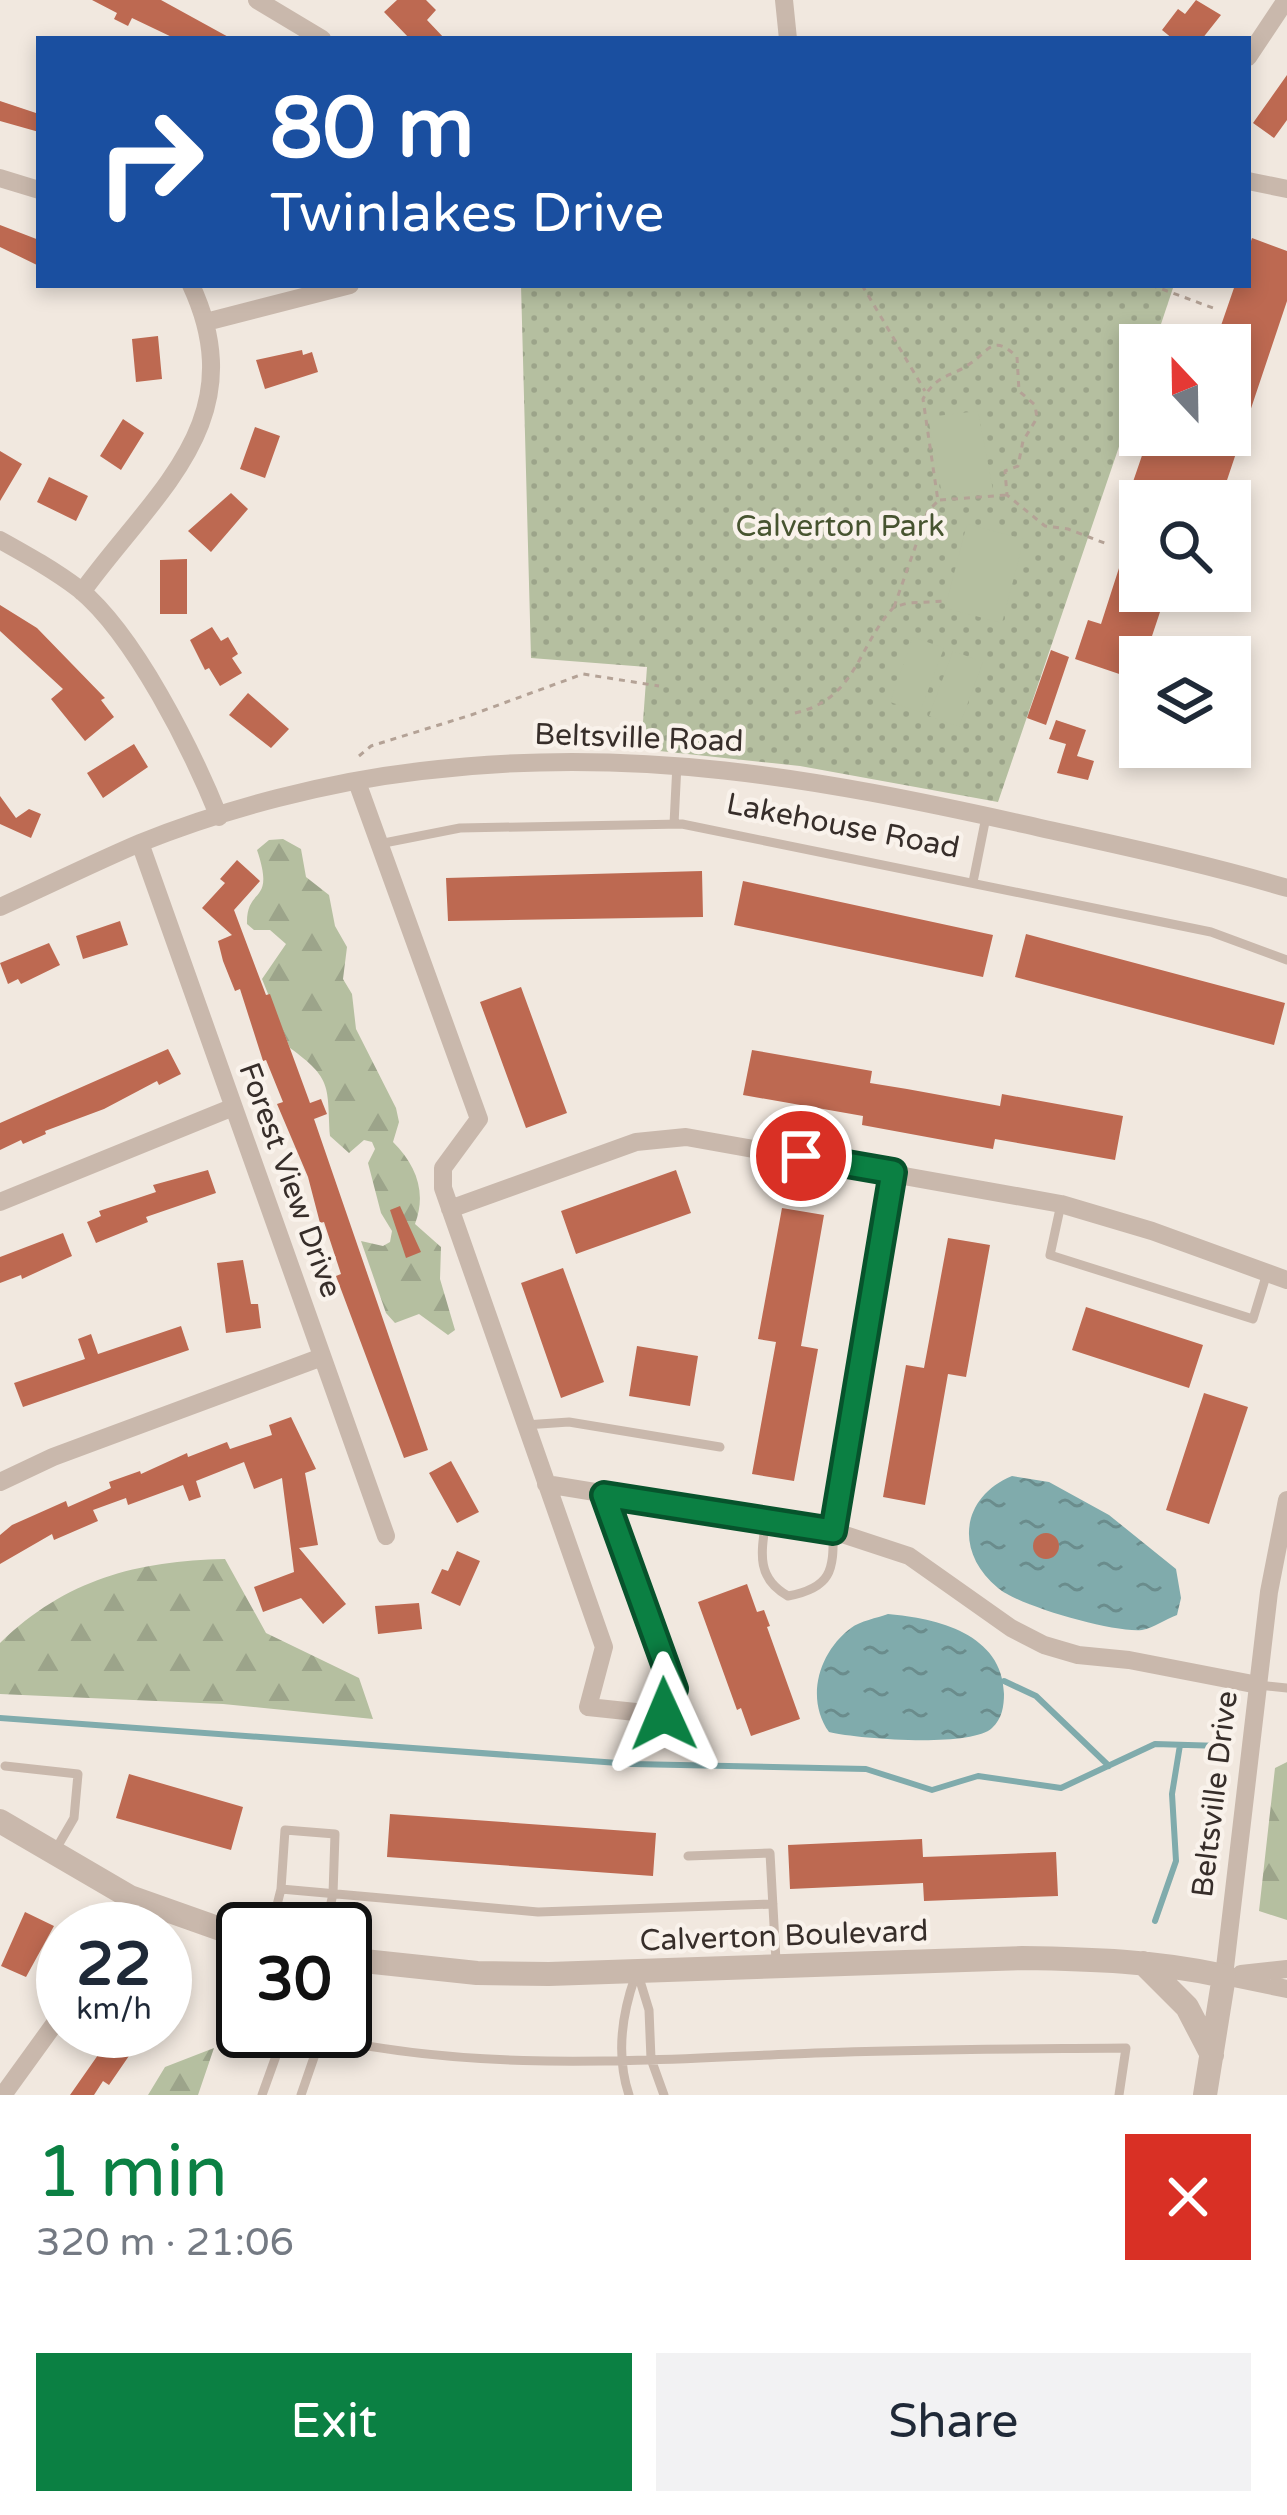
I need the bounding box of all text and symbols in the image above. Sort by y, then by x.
text: 80 m [270,79,474,180]
icon: right [72,84,228,240]
text: Twinlakes Drive [270,181,664,246]
north arrow [1119,324,1251,456]
map controls [1119,324,1251,768]
button: search [1119,480,1251,612]
park label: Calverton Park [736,508,944,545]
button: layers [1119,636,1251,768]
street label: Beltsville Road [534,716,744,760]
street label: Lakehouse Road [723,785,963,867]
street label: Forest View Drive [230,1058,350,1302]
pin [750,1105,852,1207]
icon: arrive [768,1123,834,1189]
position arrow [601,1651,727,1777]
street label: Beltsville Drive [1184,1689,1246,1899]
speed limit sign: 30 [216,1902,372,2058]
street label: Calverton Boulevard [639,1912,929,1960]
text: 22 [76,1929,152,2001]
text: km/h [76,1991,152,2028]
text: 1 min [36,2130,228,2217]
button: close [1125,2134,1251,2260]
text: 320 m · 21:06 [36,2219,294,2266]
button: Exit [36,2353,632,2491]
button: Share [656,2353,1251,2491]

